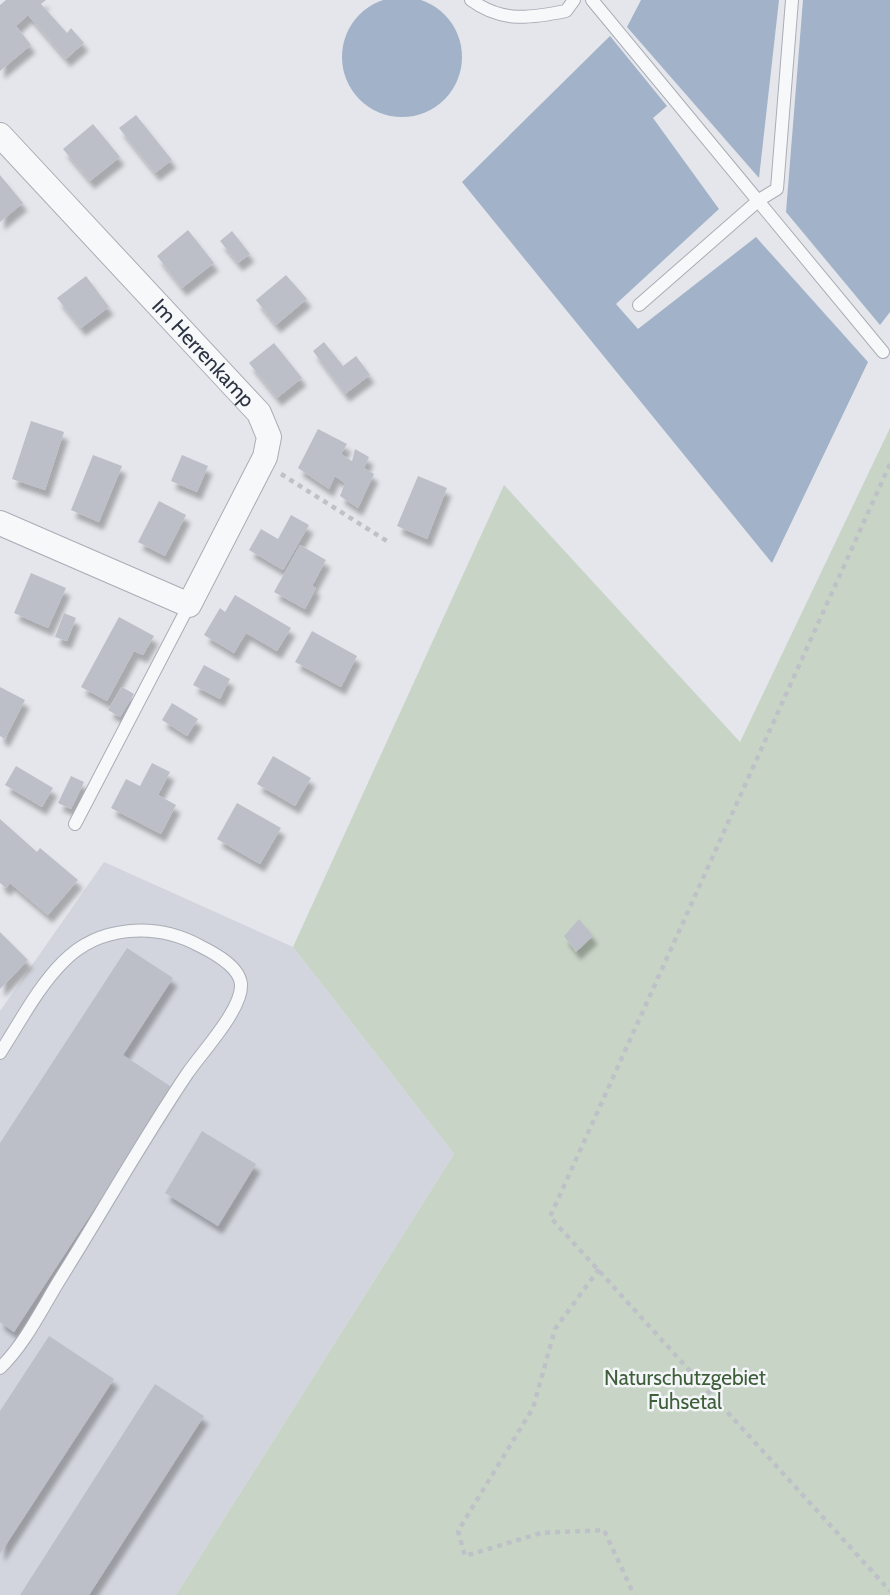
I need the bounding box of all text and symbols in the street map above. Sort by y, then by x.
street label: Im Herrenkamp [147,293,260,412]
park label: Naturschutzgebiet Fuhsetal [604,1365,766,1414]

